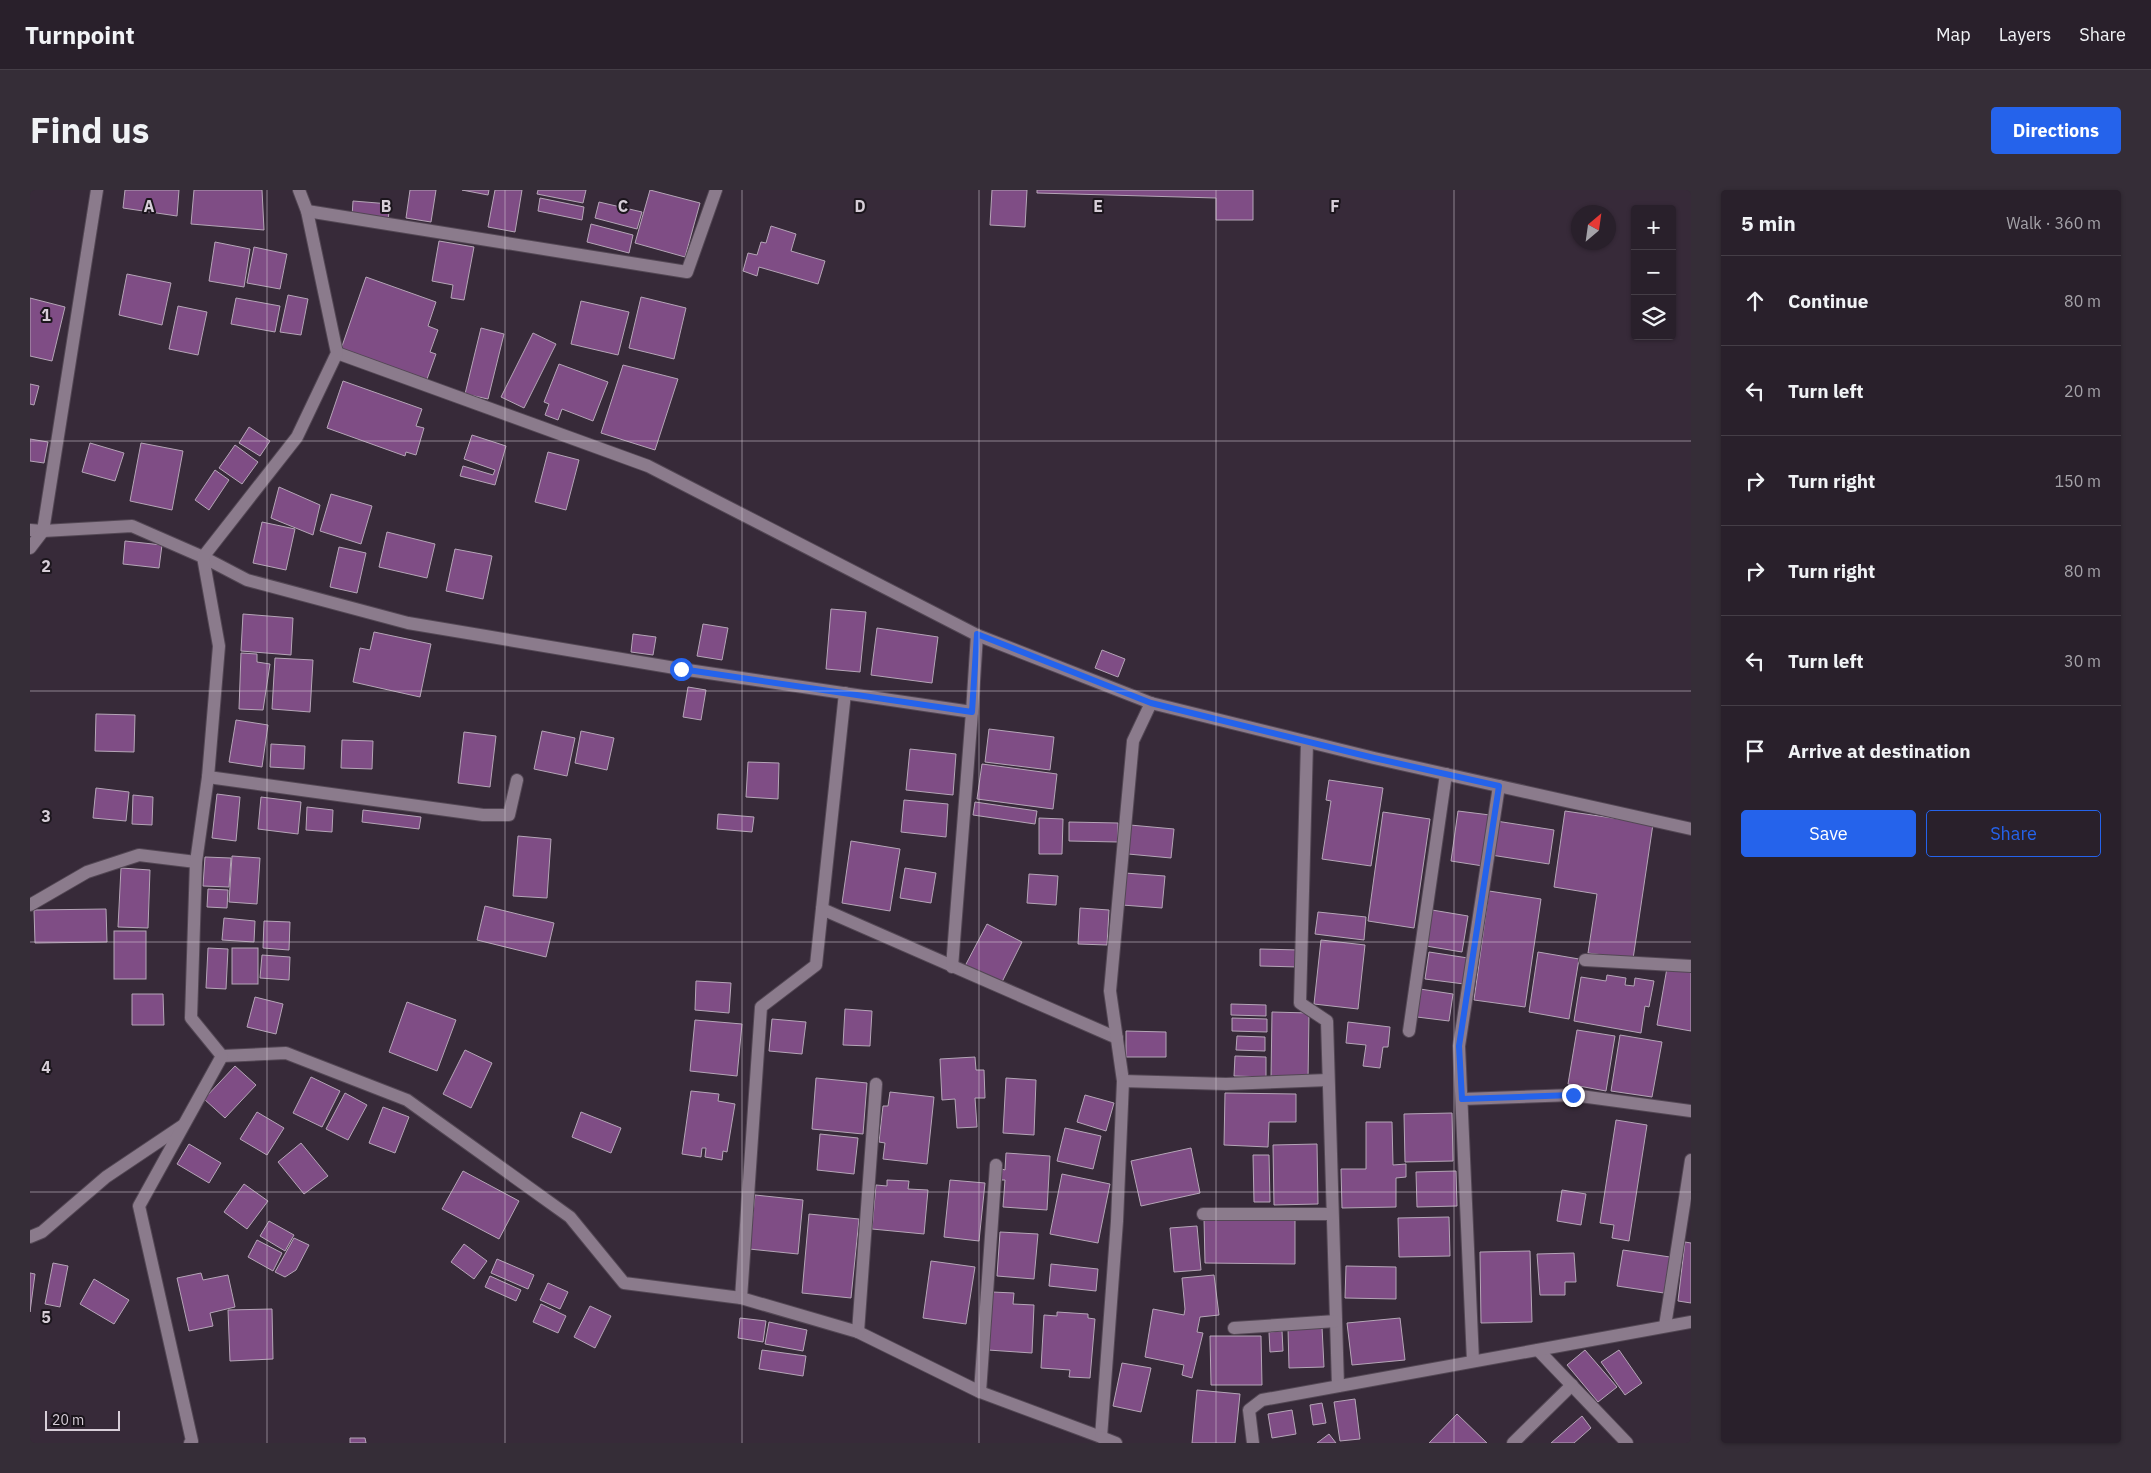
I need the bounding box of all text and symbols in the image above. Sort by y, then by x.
text: Turnpoint [25,19,135,51]
text: Map [1936,23,1971,46]
text: Layers [1999,23,2051,46]
text: Share [2079,23,2126,46]
text: Find us [30,107,149,153]
button: Directions [1991,107,2121,154]
text: A [144,196,155,216]
text: B [381,196,392,216]
text: C [618,196,628,216]
text: D [854,196,866,216]
text: E [1093,196,1103,216]
text: F [1330,196,1340,216]
north arrow [1571,205,1616,250]
map controls [1631,205,1676,340]
button: + [1631,205,1676,250]
text: 5 min [1741,209,1796,237]
text: Walk · 360 m [2006,213,2101,233]
button: − [1631,250,1676,295]
icon: ahead [1741,287,1769,315]
text: Continue [1788,289,1868,313]
text: 80 m [2064,291,2101,311]
button: layers [1631,295,1676,340]
text: 1 [41,305,51,325]
icon: left [1741,377,1769,405]
text: Turn left [1788,379,1864,403]
text: 20 m [2064,381,2101,401]
icon: right [1741,467,1769,495]
text: Turn right [1788,469,1875,493]
text: 150 m [2054,471,2101,491]
text: 2 [41,556,51,576]
icon: right [1741,557,1769,585]
text: Turn right [1788,559,1875,583]
text: 80 m [2064,561,2101,581]
icon: left [1741,647,1769,675]
text: Turn left [1788,649,1864,673]
text: 30 m [2064,651,2101,671]
route start [670,658,693,681]
icon: arrive [1741,737,1769,765]
text: Arrive at destination [1788,739,1971,763]
text: 3 [41,806,51,826]
button: Save [1741,810,1916,857]
button: Share [1926,810,2101,857]
text: 4 [41,1057,51,1077]
route end [1562,1084,1585,1107]
text: 5 [41,1307,51,1327]
scale bar [45,1408,120,1431]
text: 20 m [52,1411,84,1429]

